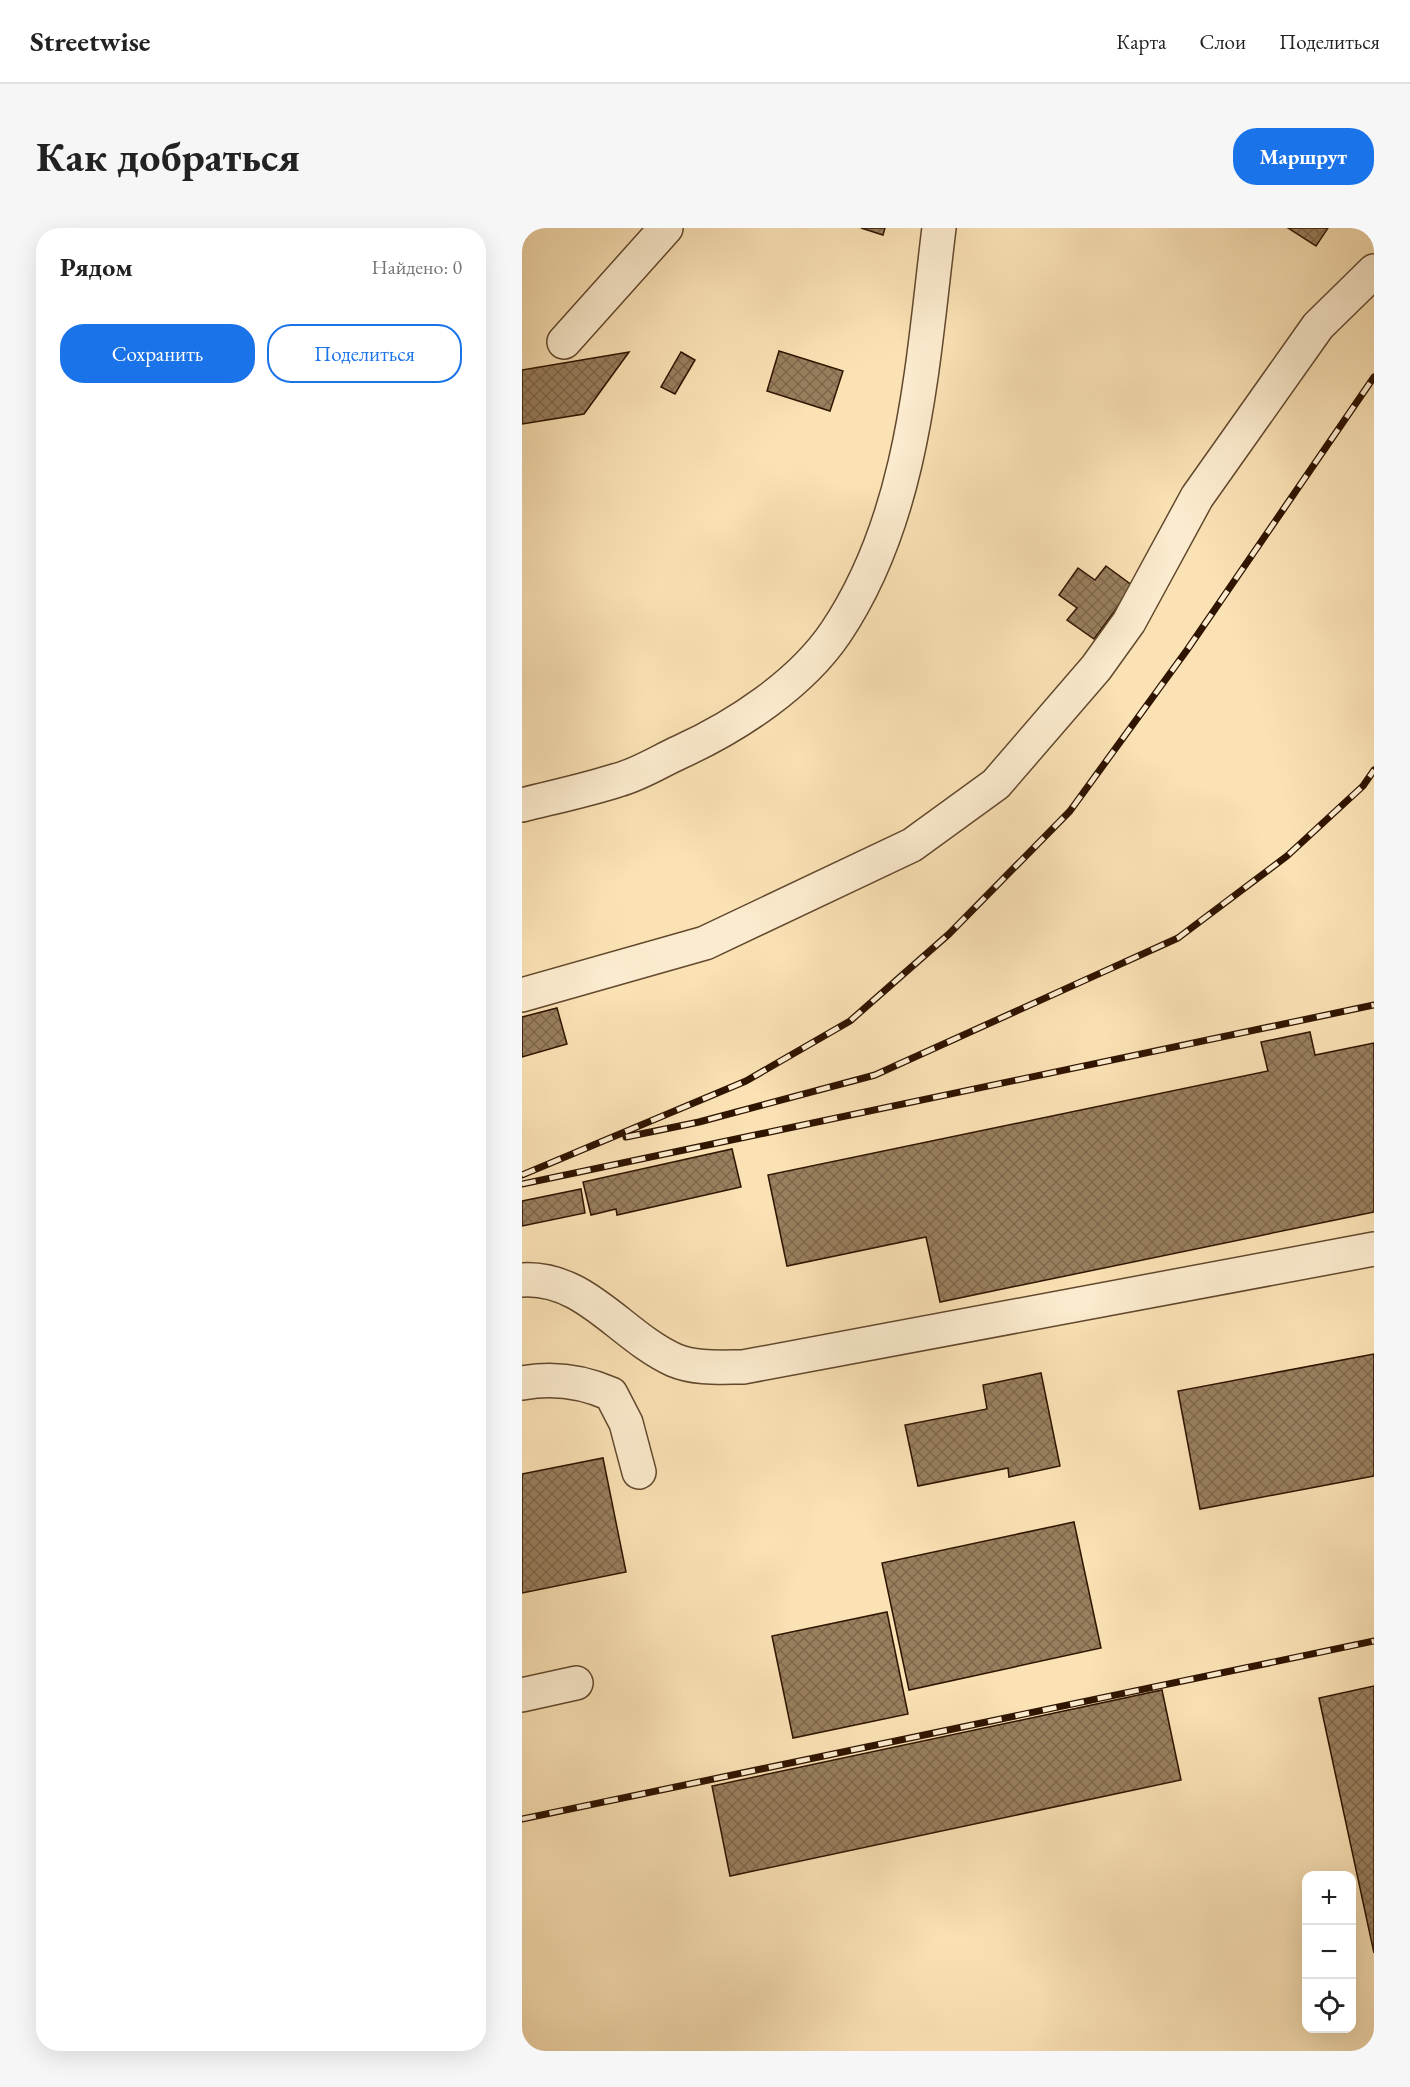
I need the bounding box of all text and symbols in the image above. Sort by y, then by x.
text: Streetwise [30,23,150,59]
text: Карта [1116,28,1166,55]
text: Слои [1199,28,1246,55]
text: Поделиться [1279,28,1380,55]
button: Маршрут [1233,128,1374,185]
text: Как добраться [36,129,300,184]
text: Рядом [60,250,133,284]
text: Найдено: 0 [371,254,462,280]
button: Сохранить [60,324,255,383]
button: Поделиться [267,324,462,383]
map controls [1302,1871,1356,2033]
button: + [1302,1871,1356,1925]
button: − [1302,1925,1356,1979]
button: locate [1302,1979,1356,2033]

